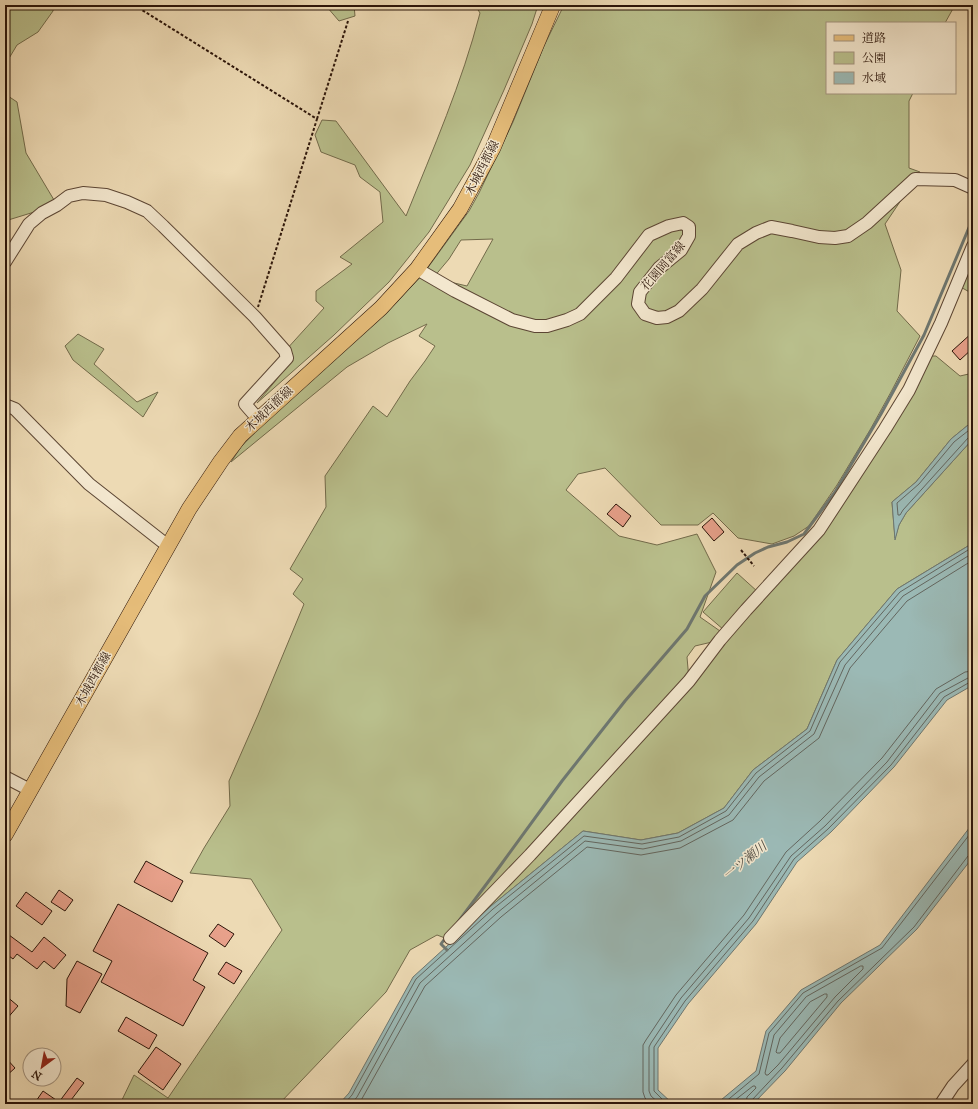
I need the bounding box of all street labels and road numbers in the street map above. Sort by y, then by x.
street label: 木城西都線 [462,138,502,198]
street label: 花園岡富線 [638,239,688,293]
street label: 木城西都線 [242,383,296,435]
street label: 木城西都線 [72,649,114,709]

